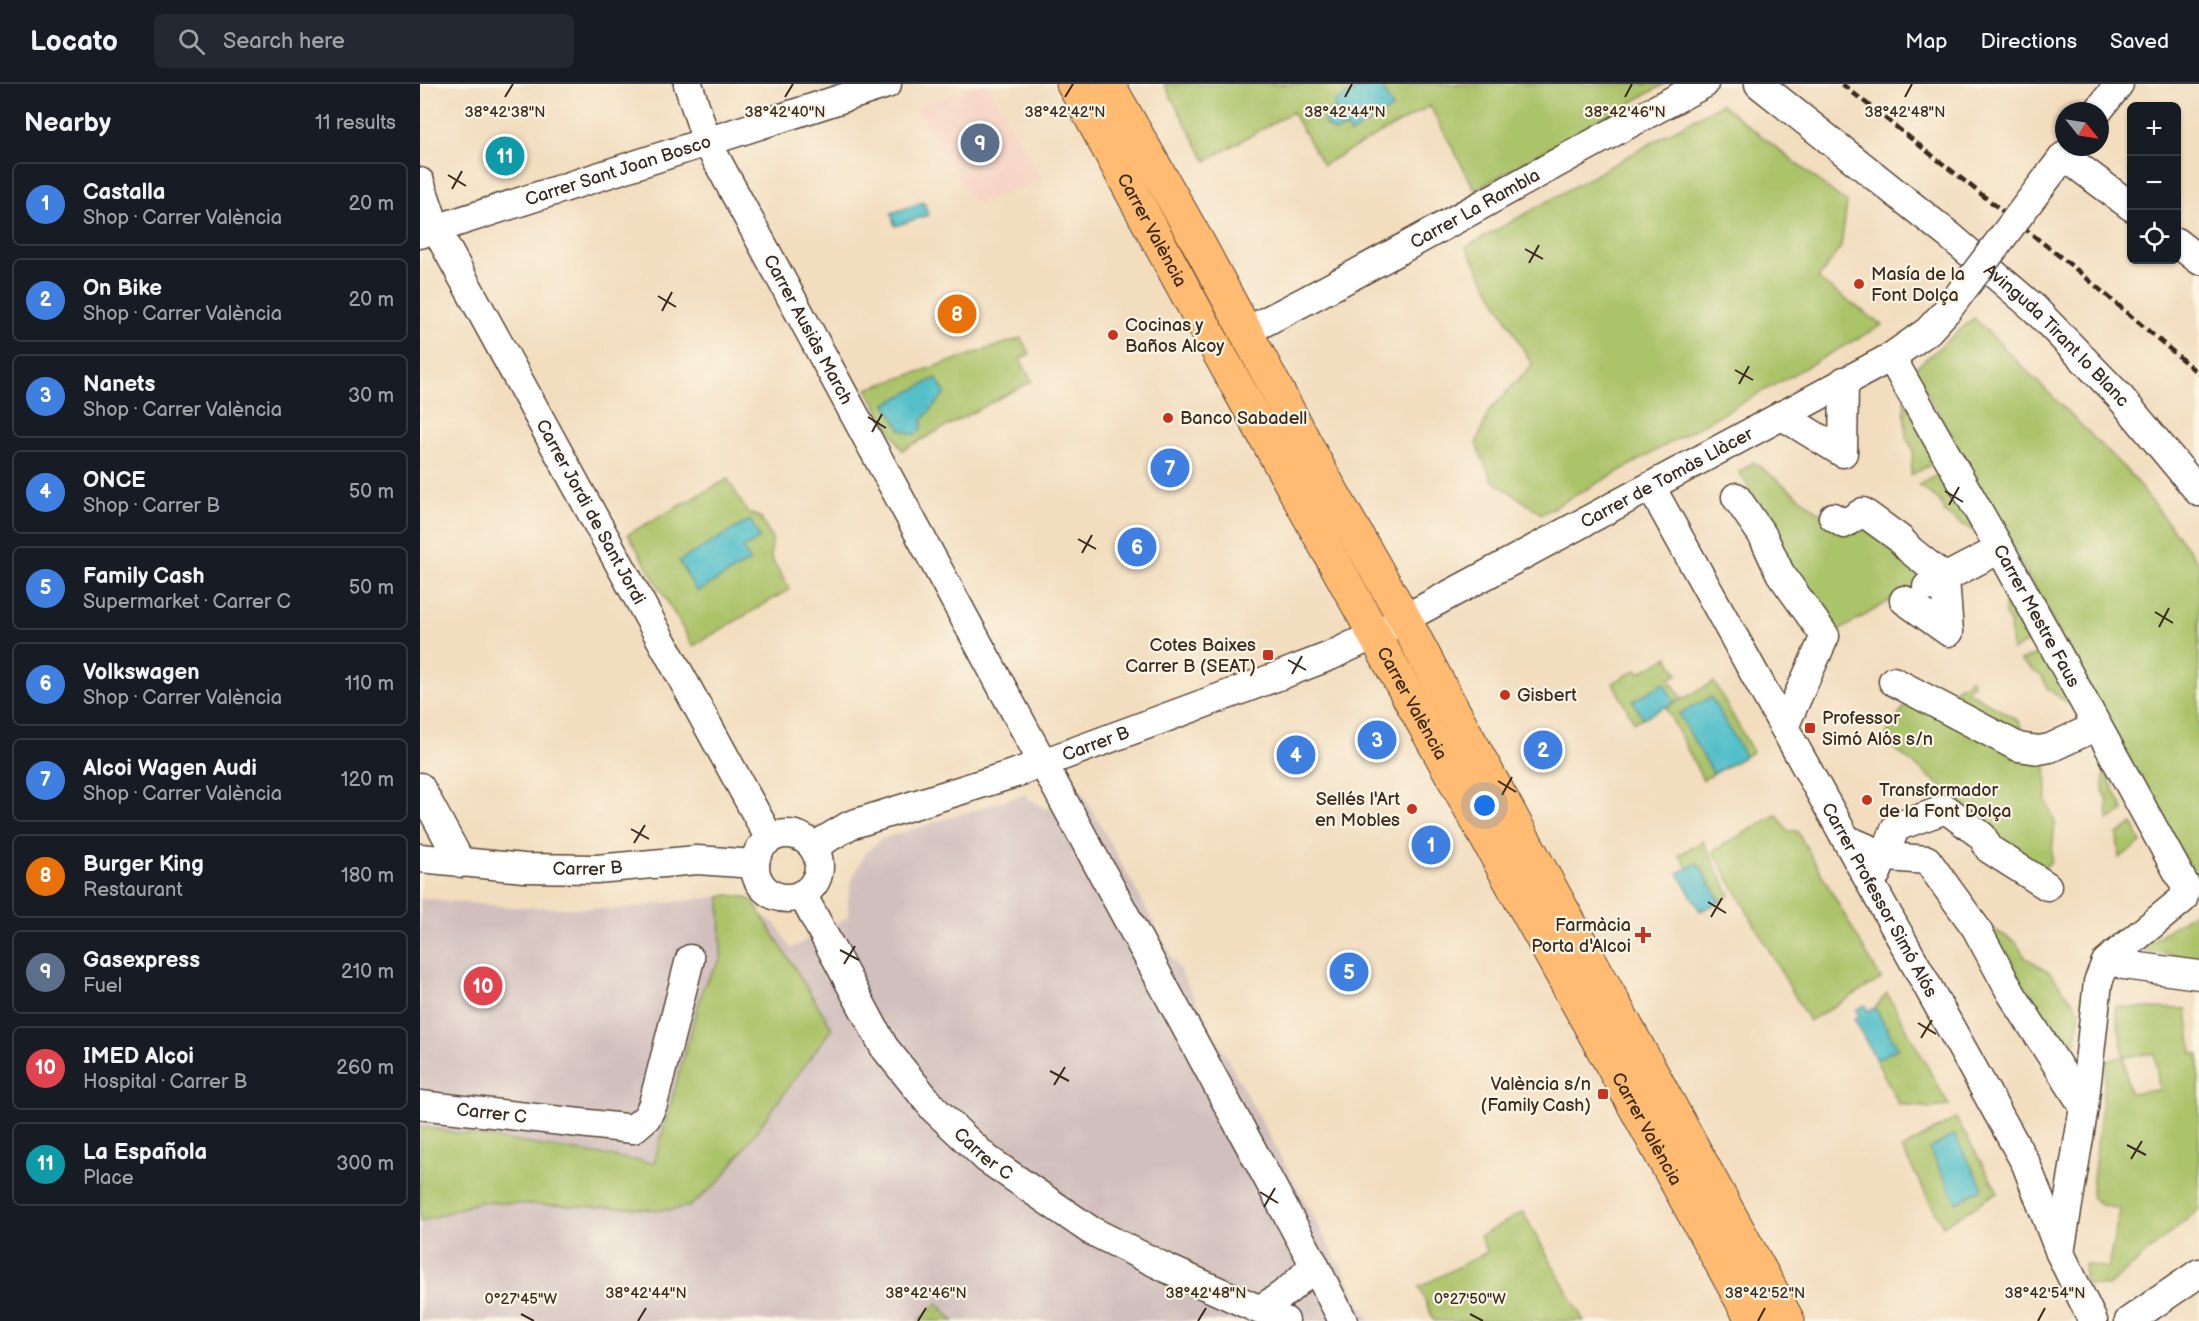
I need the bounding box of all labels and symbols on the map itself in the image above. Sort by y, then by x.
north arrow [2055,102,2109,156]
text: 38°42'38"N [464,103,546,122]
text: 38°42'40"N [744,103,826,122]
text: 38°42'42"N [1024,103,1106,122]
text: 38°42'44"N [1304,103,1386,122]
text: 38°42'46"N [1584,103,1666,122]
text: 38°42'48"N [1864,103,1946,122]
pin: 9 [960,120,1000,166]
street label: Carrer Sant Joan Bosco [523,131,714,210]
pin: 11 [486,134,524,178]
street label: Carrer La Rambla [1406,164,1543,253]
street label: Carrer València [1113,170,1191,290]
street label: Carrer Ausiàs March [759,251,857,408]
street label: Avinguda Tirant lo Blanc [1980,259,2134,411]
place label: Masía de la Font Dolça [1871,264,1965,306]
marker: Masía de la Font Dolça [1852,277,1866,291]
pin: 8 [938,292,976,336]
place label: Cocinas y Baños Alcoy [1125,315,1225,357]
marker: Cocinas y Baños Alcoy [1106,328,1120,342]
place label: Banco Sabadell [1180,408,1307,429]
marker: Banco Sabadell [1161,411,1175,425]
street label: Carrer Jordi de Sant Jordi [532,416,650,608]
street label: Carrer de Tomàs Llàcer [1577,423,1757,533]
pin: 7 [1150,446,1190,490]
pin: 6 [1118,524,1156,570]
street label: Carrer Mestre Faus [1989,541,2084,691]
place label: Cotes Baixes Carrer B (SEAT) [1125,635,1256,677]
street label: Carrer València [1372,643,1452,763]
marker: Cotes Baixes Carrer B (SEAT) [1261,648,1275,662]
place label: Gisbert [1517,685,1577,706]
marker: Gisbert [1498,688,1512,702]
place label: Professor Simó Alós s/n [1822,708,1933,750]
pin: 3 [1358,718,1396,762]
marker: Professor Simó Alós s/n [1803,721,1817,735]
street label: Carrer B [1059,722,1132,766]
pin: 2 [1524,728,1562,772]
pin: 4 [1276,732,1316,778]
place label: Transformador de la Font Dolça [1879,780,2011,822]
place label: Sellés l'Art en Mobles [1315,789,1400,831]
your location [1470,791,1499,820]
marker: Transformador de la Font Dolça [1860,793,1874,807]
street label: Carrer Professor Simó Alós [1817,799,1942,1001]
marker: Sellés l'Art en Mobles [1405,802,1419,816]
pin: 1 [1412,822,1450,867]
street label: Carrer B [552,856,623,880]
place label: Farmàcia Porta d'Alcoi [1531,915,1631,957]
marker: Farmàcia Porta d'Alcoi [1636,928,1650,942]
pin: 5 [1330,950,1368,994]
pin: 10 [464,964,502,1008]
street label: Carrer València [1607,1069,1687,1189]
place label: València s/n (Family Cash) [1481,1074,1591,1116]
marker: València s/n (Family Cash) [1596,1087,1610,1101]
street label: Carrer C [455,1099,528,1127]
street label: Carrer C [950,1123,1017,1184]
text: 38°42'44"N [605,1284,687,1303]
text: 38°42'46"N [885,1284,967,1303]
text: 38°42'48"N [1165,1284,1247,1303]
text: 38°42'52"N [1725,1284,1805,1303]
text: 38°42'54"N [2005,1284,2085,1303]
text: 0°27'45"W [485,1290,557,1309]
text: 0°27'50"W [1434,1290,1506,1309]

